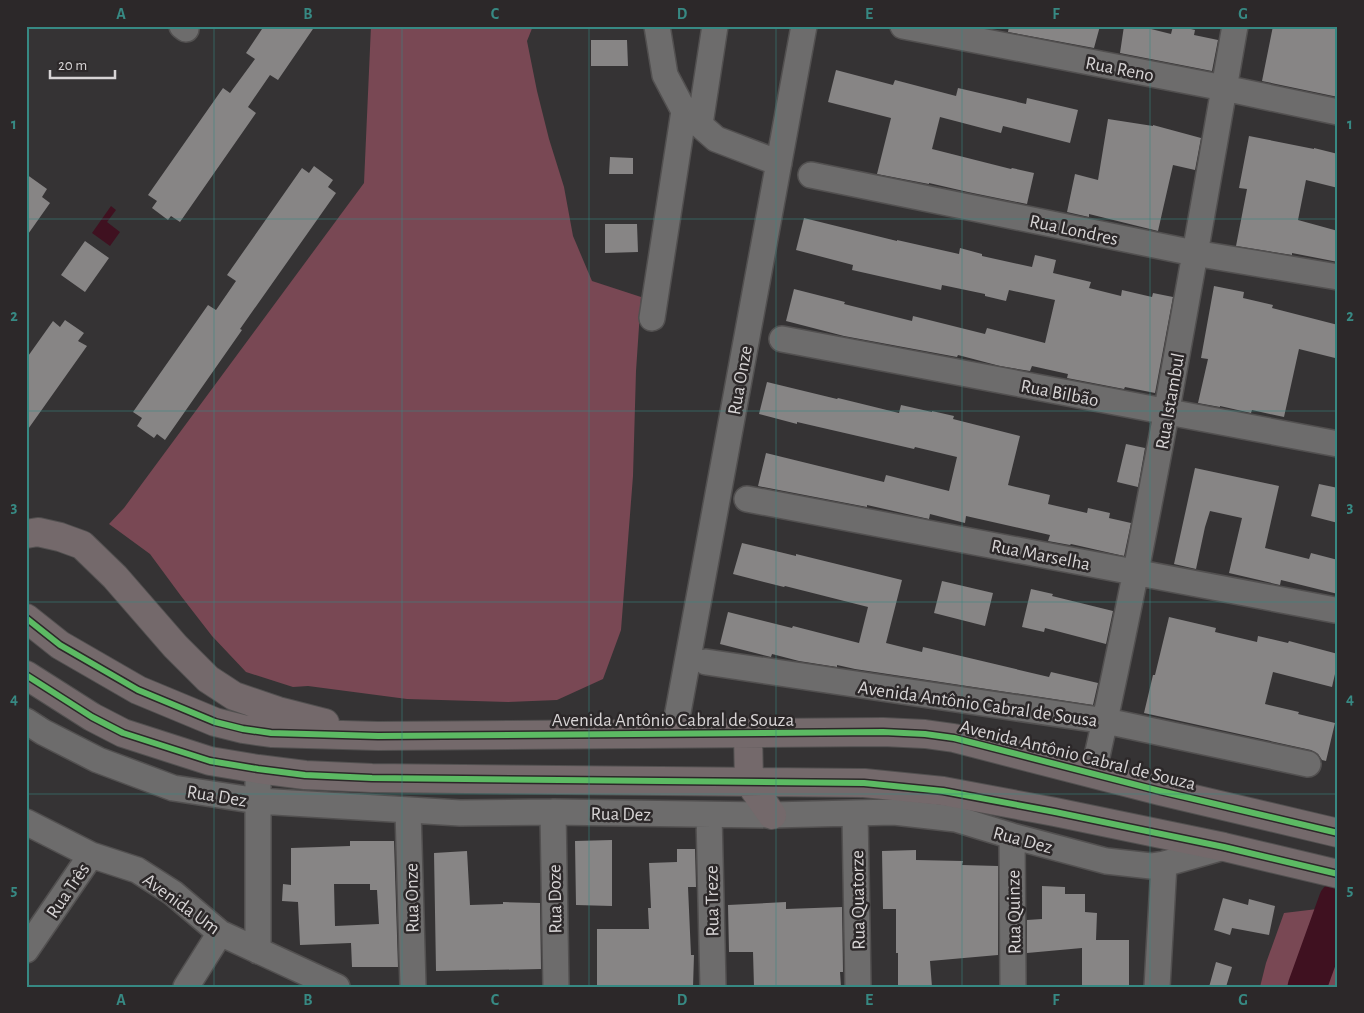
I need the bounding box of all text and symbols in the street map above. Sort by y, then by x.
text: A [116,6,126,22]
text: B [303,6,313,22]
text: C [491,6,500,22]
text: D [677,6,688,22]
text: E [865,6,873,22]
text: F [1052,6,1060,22]
text: G [1238,6,1248,22]
scale bar [50,48,115,80]
street label: Rua Reno [1084,54,1156,85]
text: 20 m [58,58,87,73]
text: 1 [11,116,17,132]
text: 1 [1347,116,1353,132]
street label: Rua Londres [1028,212,1120,249]
text: 2 [10,308,18,324]
text: 2 [1346,308,1354,324]
street label: Rua Onze [725,344,756,416]
street label: Rua Istambul [1153,352,1188,451]
street label: Rua Bilbão [1019,377,1100,410]
text: 3 [11,499,18,515]
text: 3 [1347,499,1354,515]
street label: Rua Marselha [990,537,1092,574]
street label: Avenida Antônio Cabral de Sousa [857,678,1099,731]
text: 4 [10,691,18,707]
text: 4 [1346,691,1354,707]
street label: Avenida Antônio Cabral de Souza [552,711,794,730]
street label: Avenida Antônio Cabral de Souza [958,717,1198,794]
street label: Rua Dez [185,782,248,811]
street label: Rua Dez [590,804,652,825]
street label: Rua Dez [991,823,1055,858]
street label: Rua Quatorze [848,850,869,950]
street label: Rua Três [43,860,93,922]
street label: Rua Onze [402,863,423,933]
street label: Rua Doze [545,864,566,934]
street label: Rua Treze [702,865,723,937]
street label: Avenida Um [139,870,223,938]
street label: Rua Quinze [1004,870,1025,954]
text: 5 [11,882,18,898]
text: 5 [1347,882,1354,898]
text: A [116,992,126,1008]
text: B [303,992,313,1008]
text: C [491,992,500,1008]
text: D [677,992,688,1008]
text: E [865,992,873,1008]
text: F [1052,992,1060,1008]
text: G [1238,992,1248,1008]

